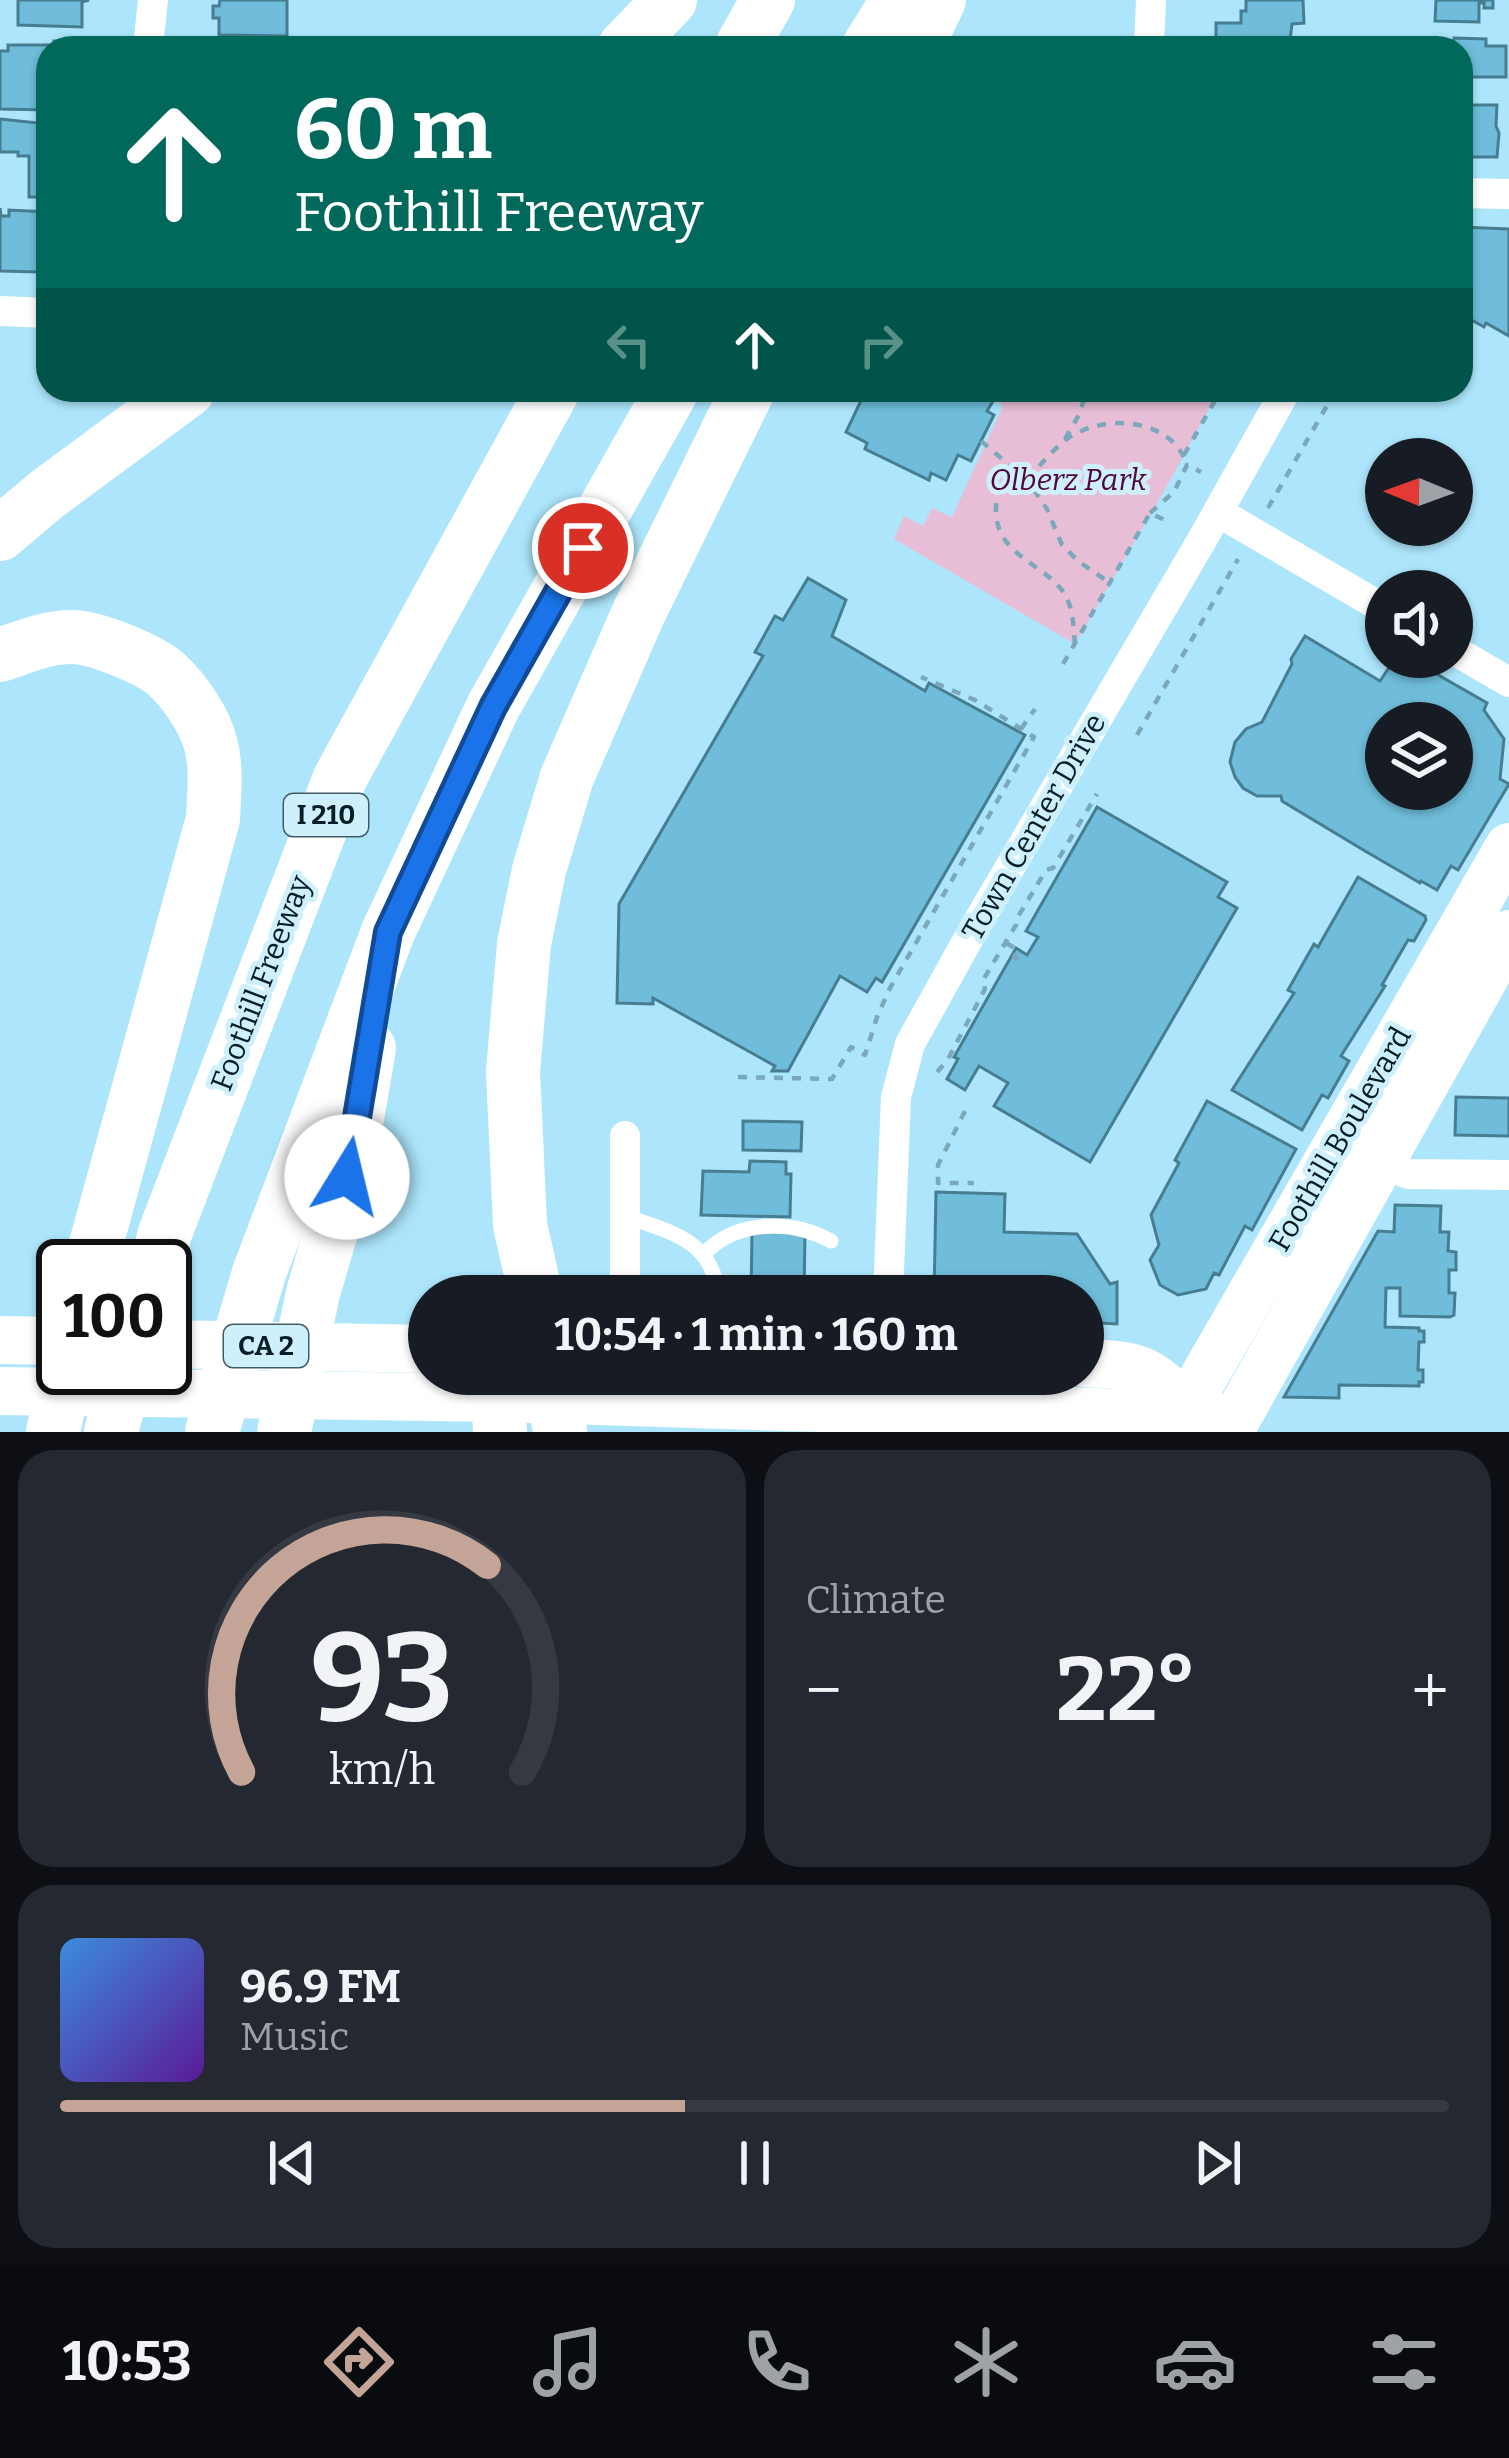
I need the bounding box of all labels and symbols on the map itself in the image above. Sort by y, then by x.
north arrow [1365,438,1473,546]
park label: Olberz Park [989,462,1147,498]
pin [532,497,634,599]
street label: Town Center Drive [955,707,1113,947]
road number: I 210 [284,794,368,836]
street label: Foothill Freeway [203,870,319,1096]
street label: Foothill Boulevard [1261,1020,1419,1257]
position arrow [284,1114,410,1240]
speed limit sign: 100 [36,1239,192,1395]
road number: CA 2 [224,1325,308,1367]

